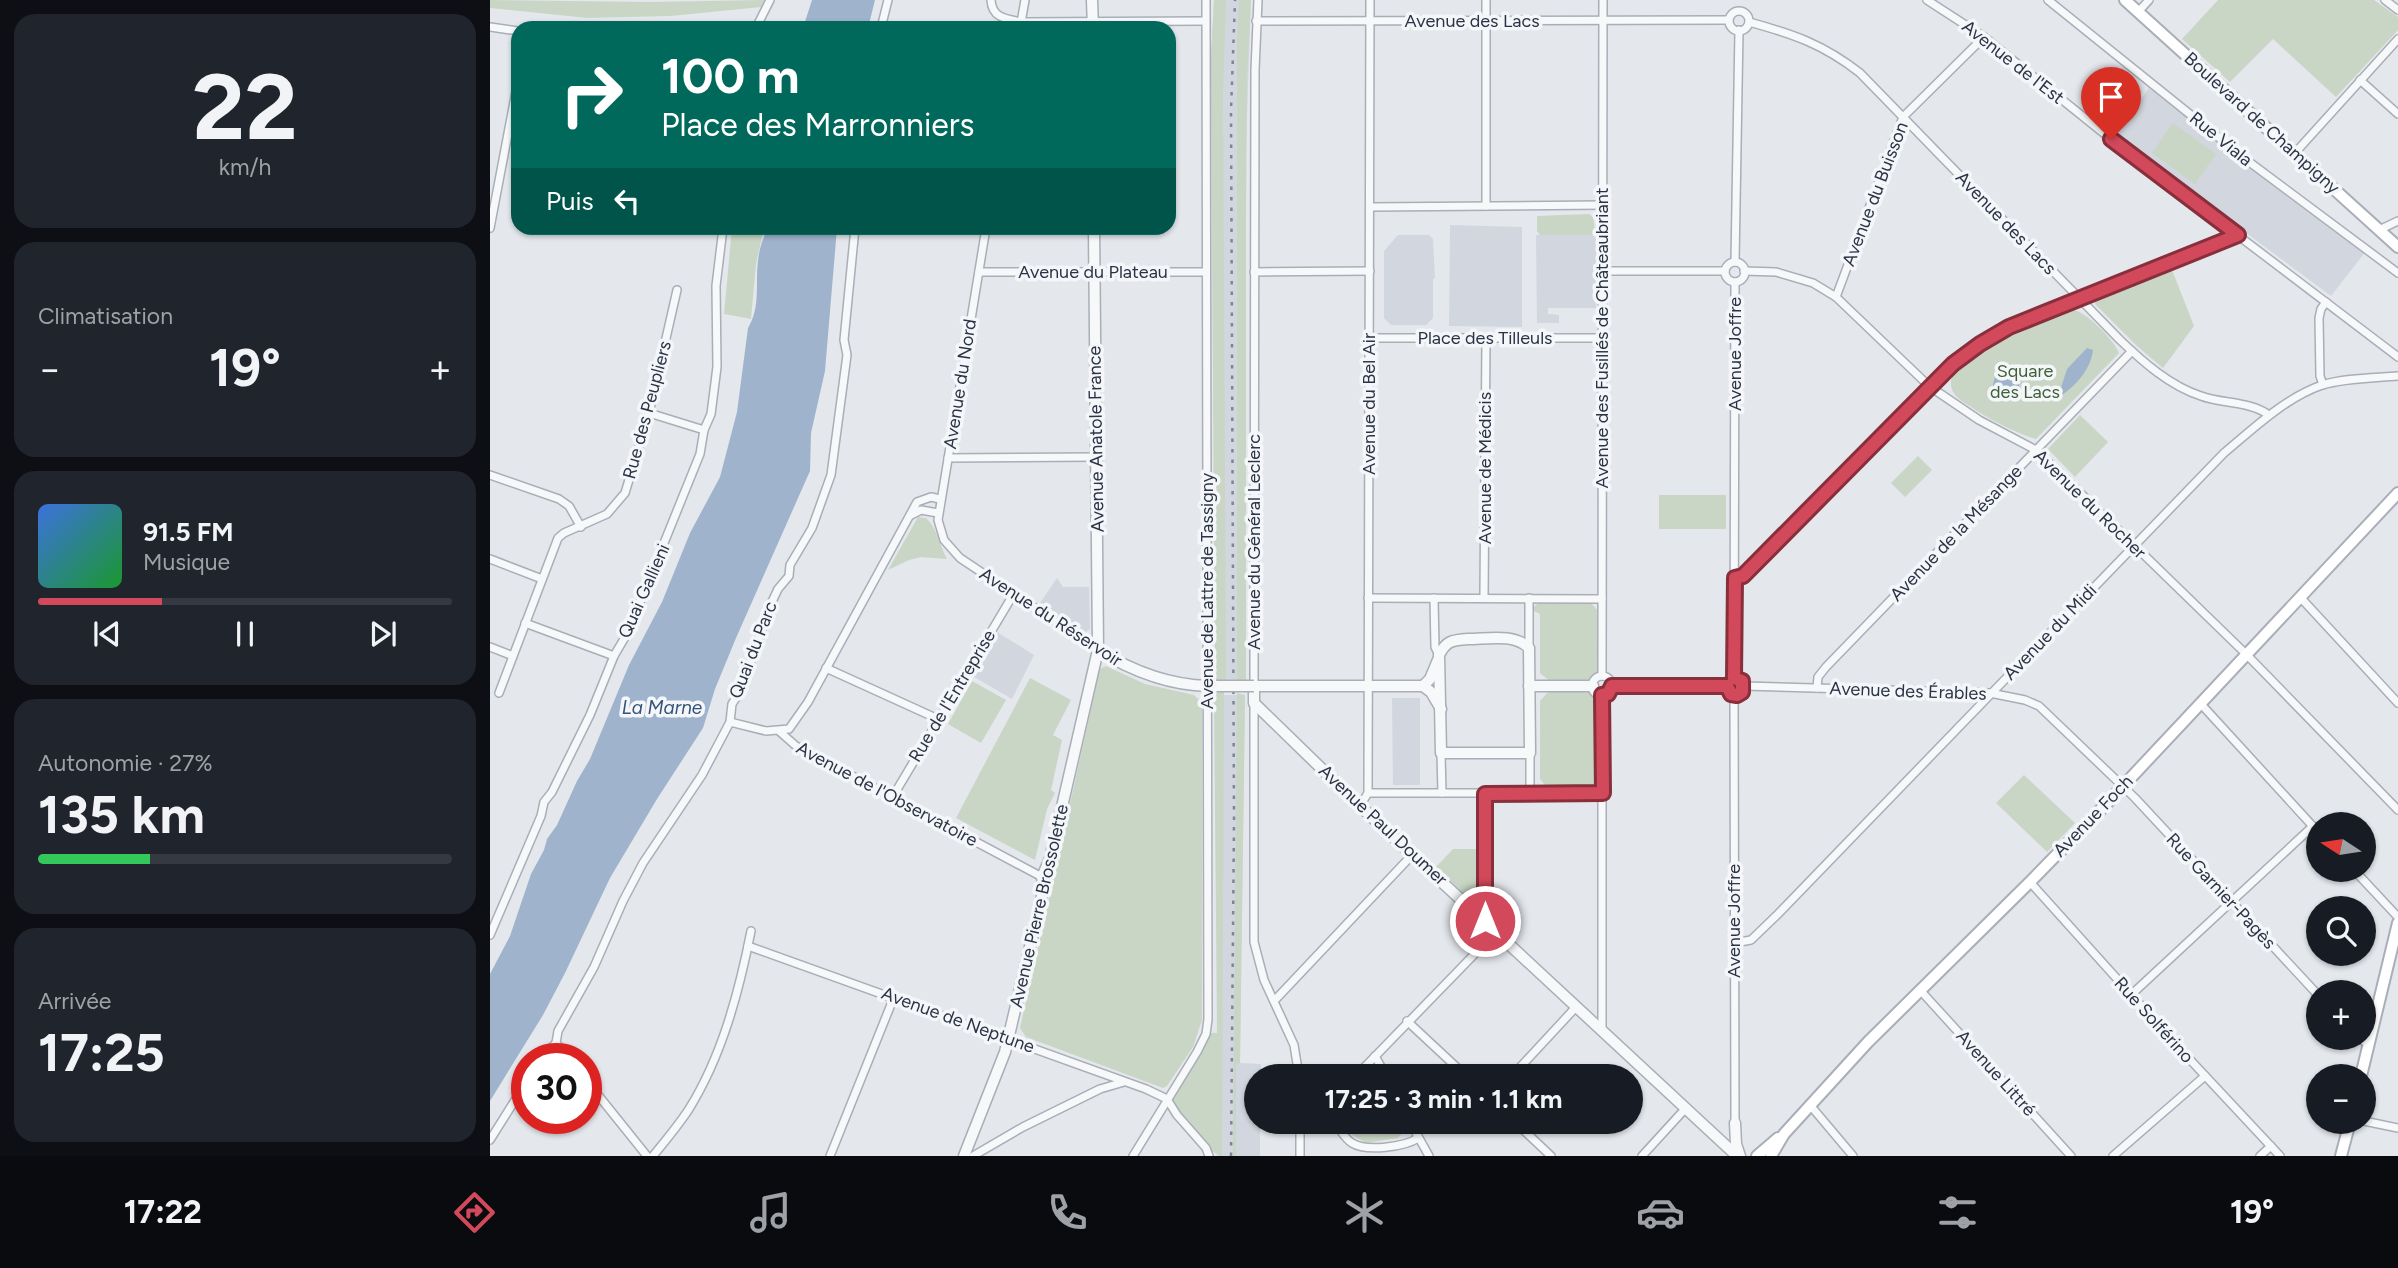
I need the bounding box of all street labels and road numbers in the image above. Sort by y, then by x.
street label: Avenue des Lacs [1404,10,1540,32]
street label: Avenue de l'Est [1958,15,2069,109]
street label: Boulevard de Champigny [2180,47,2345,199]
street label: Rue Viala [2185,107,2257,171]
street label: Avenue du Buisson [1837,119,1913,269]
street label: Avenue des Lacs [1951,167,2061,279]
street label: Avenue des Fusillés de Châteaubriant [1591,187,1613,488]
street label: Avenue du Plateau [1018,261,1168,283]
street label: Avenue Joffre [1724,297,1746,411]
street label: Avenue du Nord [939,317,981,451]
street label: Place des Tilleuls [1417,327,1553,349]
street label: Avenue du Bel Air [1358,333,1380,475]
street label: Rue des Peupliers [618,339,676,481]
street label: Avenue Anatole France [1083,345,1109,532]
street label: Avenue de Médicis [1474,392,1496,544]
street label: Avenue du Général Leclerc [1243,434,1265,650]
street label: Avenue du Rocher [2029,445,2151,563]
street label: Avenue de la Mésange [1885,460,2027,606]
street label: Avenue de Lattre de Tassigny [1196,472,1218,709]
street label: Quai Gallieni [613,540,675,642]
street label: Avenue du Réservoir [976,563,1126,671]
street label: Avenue du Midi [1999,580,2101,684]
street label: Quai du Parc [724,598,782,702]
street label: Rue de l'Entreprise [904,626,1000,766]
street label: Avenue des Érables [1829,677,1987,705]
street label: Avenue de l'Observatoire [793,737,982,851]
street label: Avenue Paul Doumer [1314,760,1452,890]
street label: Avenue Foch [2049,771,2137,861]
street label: Avenue Pierre Brossolette [1005,802,1073,1010]
street label: Rue Garnier-Pagès [2162,829,2280,953]
street label: Avenue Joffre [1723,864,1745,978]
street label: Rue Solférino [2110,972,2198,1068]
street label: Avenue de Neptune [878,982,1038,1058]
street label: Avenue Littré [1952,1025,2041,1121]

